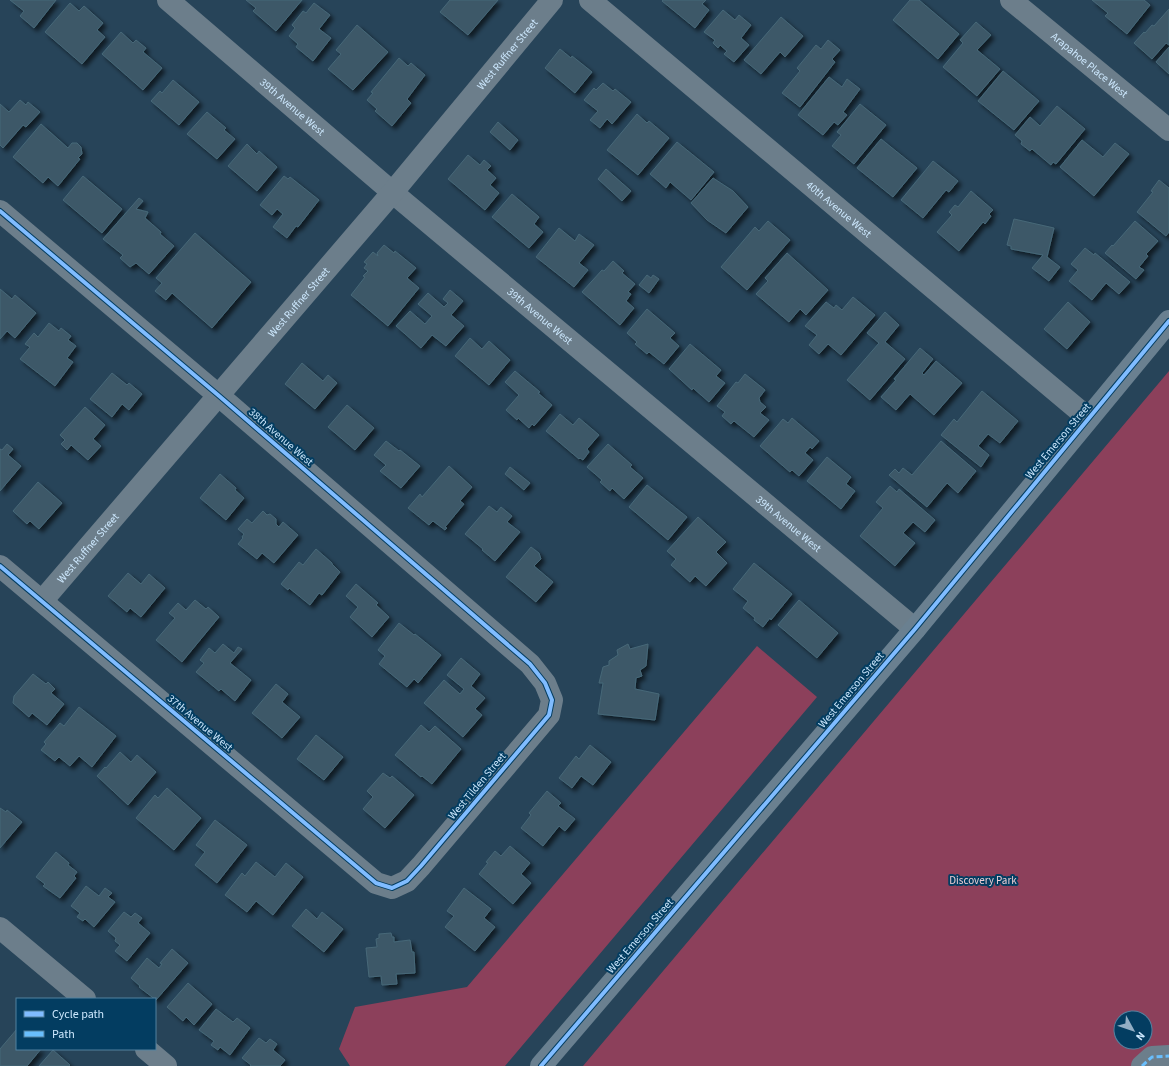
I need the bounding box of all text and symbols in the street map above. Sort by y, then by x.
street label: West Ruffner Street [473,15,541,93]
street label: Arapahoe Place West [1048,29,1132,101]
street label: 39th Avenue West [257,75,329,139]
street label: 40th Avenue West [803,177,875,241]
street label: West Ruffner Street [264,263,333,340]
street label: 39th Avenue West [504,284,576,348]
street label: West Emerson Street [1022,400,1094,482]
street label: 38th Avenue West [245,405,317,469]
street label: 39th Avenue West [753,492,825,555]
street label: West Ruffner Street [53,509,122,586]
street label: West Emerson Street [815,649,887,731]
street label: 37th Avenue West [164,691,236,755]
street label: West Tilden Street [445,749,510,823]
park label: Discovery Park [949,873,1017,888]
street label: West Emerson Street [603,895,677,977]
legend [16,998,156,1050]
text: Cycle path [52,1006,104,1023]
north arrow [1113,1010,1153,1050]
text: Path [52,1026,75,1043]
text: N [1132,1028,1148,1044]

